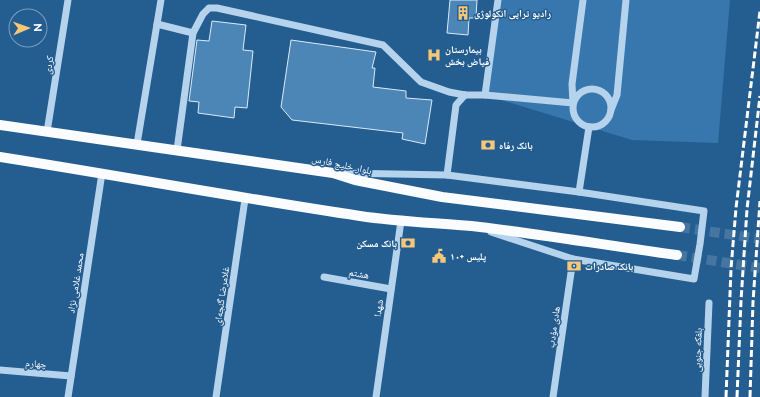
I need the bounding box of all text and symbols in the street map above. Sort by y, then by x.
building icon: رادیو تراپی انکولوژی [455,5,471,21]
north arrow [8,8,48,48]
place label: رادیو تراپی انکولوژی [474,8,551,20]
text: N [31,23,44,32]
place label: بیمارستان فیاض بخش [445,44,489,68]
hospital icon: بیمارستان فیاض بخش [426,47,442,63]
street label: کردی [42,55,56,75]
bank icon: بانک رفاه [480,137,496,153]
place label: بانک رفاه [499,140,533,152]
street label: بلوار خلیج فارس [311,153,373,177]
bank icon: بانک مسکن [400,235,416,251]
place label: بانک مسکن [356,238,397,250]
public building icon: پلیس +۱۰ [431,248,447,264]
place label: پلیس +۱۰ [450,251,487,263]
street label: محمد غلامی نژاد [65,252,87,314]
bank icon: بانک صادرات [566,258,582,274]
place label: بانک صادرات [585,261,634,273]
street label: غلامرضا گنجه‌ای [212,266,232,326]
street label: هشتم [347,266,370,283]
street label: شهدا [372,298,385,318]
street label: هادی مؤدب [545,306,563,349]
street label: بلفکه جنوبی [691,327,705,372]
street label: چهارم [25,357,48,372]

